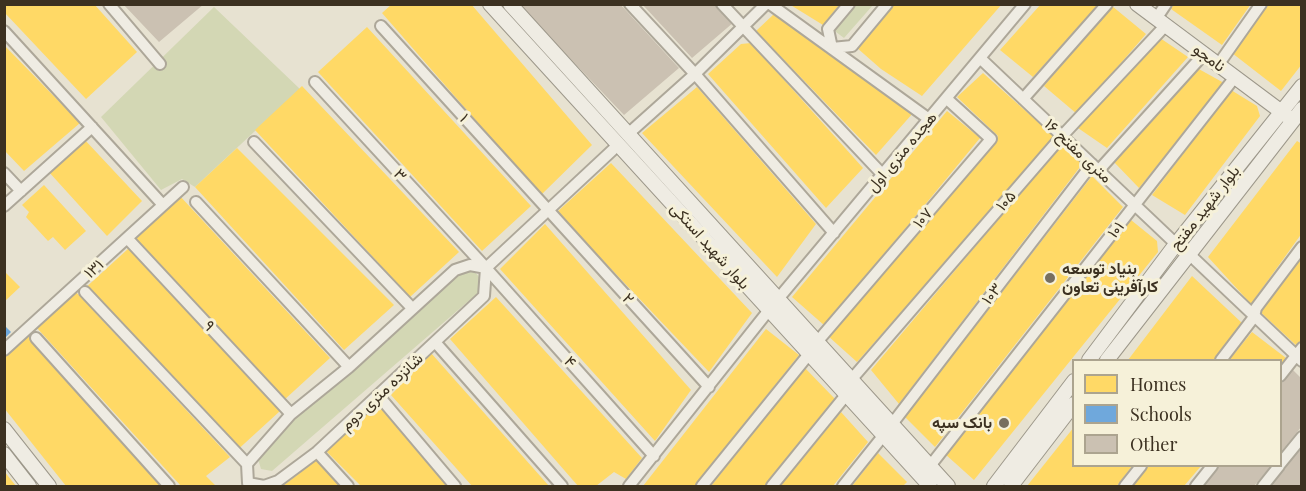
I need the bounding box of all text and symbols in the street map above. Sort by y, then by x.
street label: نامجو [1189,40,1229,76]
street label: هجده متری اول [863,108,941,196]
street label: ۱ [455,110,473,126]
street label: ۱۶ متری مفتح [1040,115,1116,187]
street label: بلوار شهید مفتح [1166,162,1244,254]
street label: ۳ [389,165,411,185]
street label: ۱۰۵ [992,187,1020,215]
street label: بلوار شهید استکی [666,199,754,293]
street label: ۱۰۷ [909,204,937,232]
street label: ۱۰۱ [1104,218,1128,242]
street label: ۱۳۱ [80,255,108,283]
place label: بنیاد توسعه کارآفرینی تعاون [1062,259,1158,297]
marker: بنیاد توسعه کارآفرینی تعاون [1043,271,1057,285]
street label: ۱۰۳ [978,279,1006,309]
street label: ۲ [618,289,638,309]
street label: ۹ [199,317,219,335]
street label: شانزده متری دوم [337,349,427,435]
street label: ۴ [560,352,580,372]
legend [1072,359,1282,467]
text: Homes [1130,372,1186,396]
text: Schools [1130,402,1192,426]
place label: بانک سپه [932,413,992,433]
marker: بانک سپه [997,416,1011,430]
text: Other [1130,432,1177,456]

